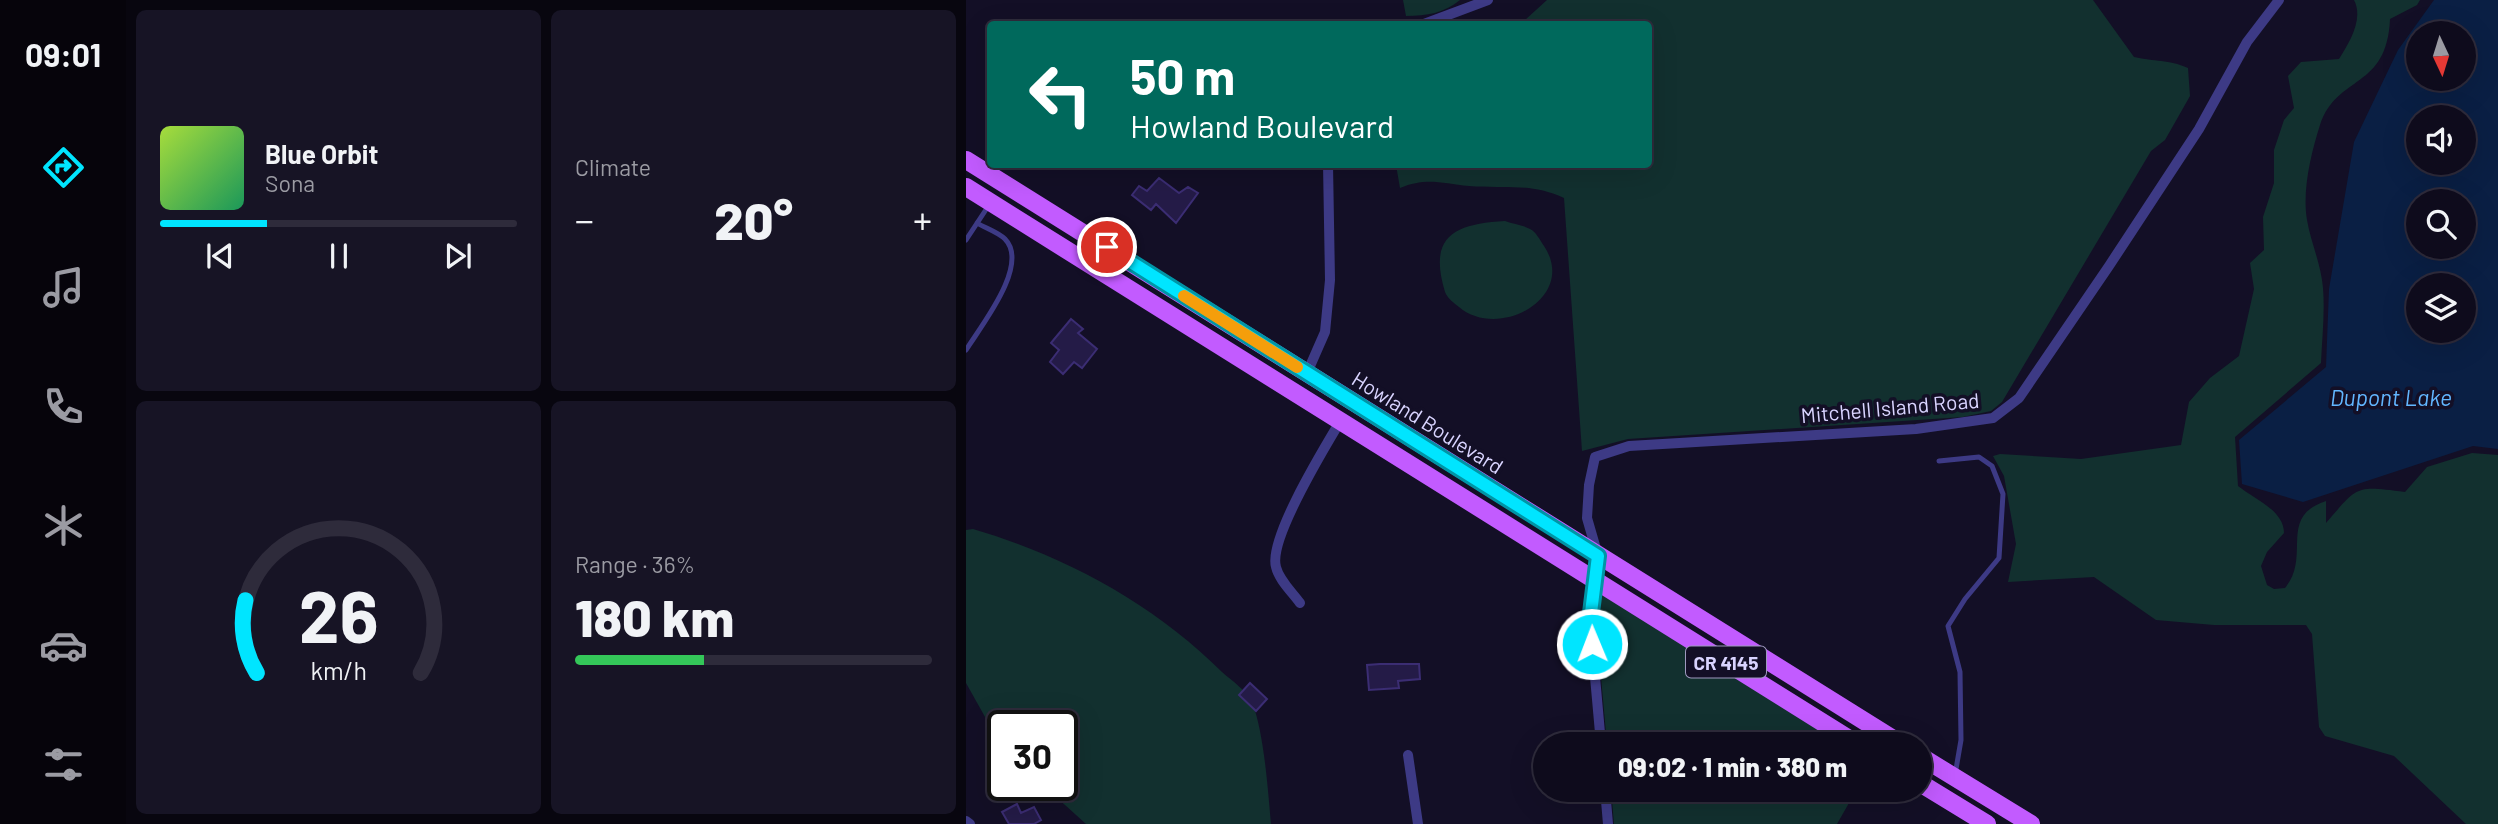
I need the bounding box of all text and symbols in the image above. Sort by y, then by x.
north arrow [2406,21,2476,91]
map controls [2406,21,2476,343]
text: 09:01 [25,35,101,73]
text: 50 m [1130,46,1235,105]
icon: left [1015,49,1106,140]
button: sound [2406,105,2476,175]
text: Howland Boulevard [1130,106,1394,144]
text: Blue Orbit [265,138,378,169]
icon: directions [39,143,88,192]
text: Climate [575,153,651,181]
text: Sona [265,169,315,197]
text: 20° [714,188,793,250]
button: search [2406,189,2476,259]
text: − [575,196,594,242]
text: + [913,196,932,242]
pin [1077,217,1137,277]
icon: arrive [1088,228,1126,266]
icon: previous [201,237,239,275]
icon: pause [320,237,358,275]
icon: next [439,237,477,275]
icon: music [39,263,88,312]
button: layers [2406,273,2476,343]
street label: Howland Boulevard [1348,365,1508,479]
icon: phone [39,382,88,431]
water label: Dupont Lake [2330,383,2452,411]
street label: Mitchell Island Road [1800,387,1980,427]
icon: climate [39,501,88,550]
text: Range · 36% [575,550,695,578]
text: 26 [299,571,378,659]
text: 180 km [575,585,734,647]
position arrow [1555,607,1629,681]
icon: car [39,621,88,670]
road number: CR 4145 [1686,646,1766,678]
text: km/h [310,655,367,685]
speed limit sign: 30 [987,710,1078,801]
icon: filters [39,740,88,789]
text: 09:02 · 1 min · 380 m [1618,751,1847,782]

